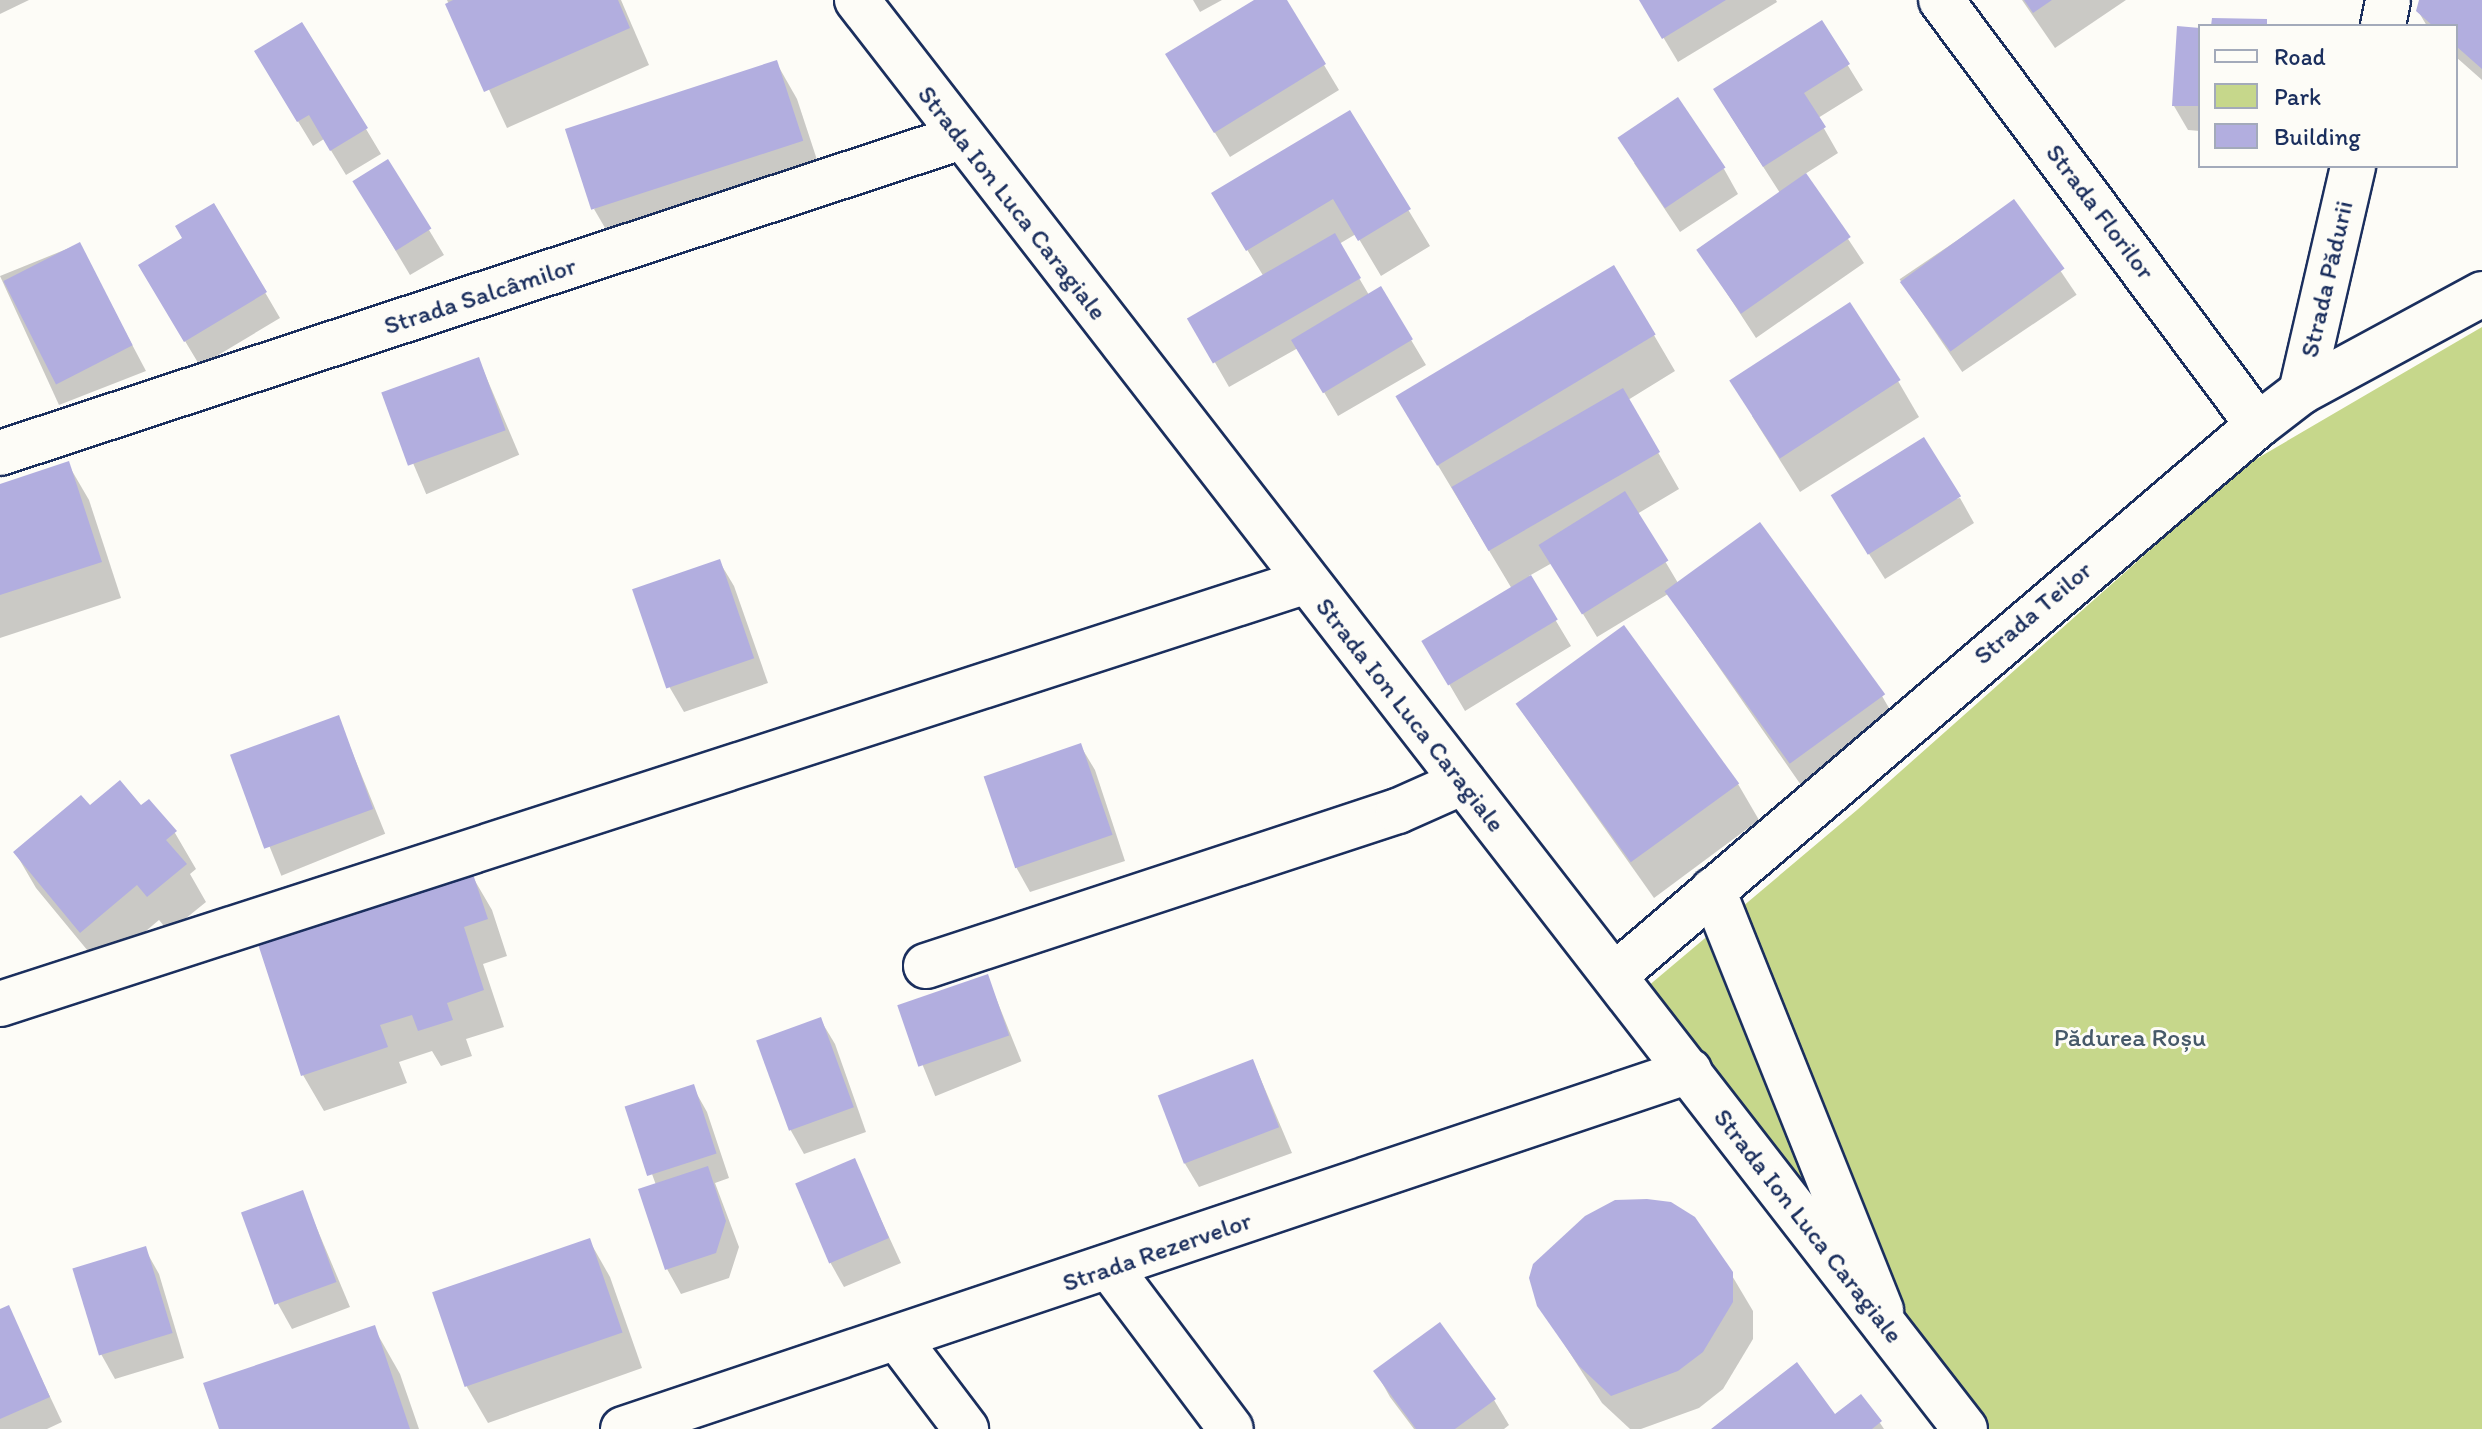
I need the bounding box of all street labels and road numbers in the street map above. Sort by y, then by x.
street label: Strada Ion Luca Caragiale [911,80,1113,326]
street label: Strada Florilor [2039,138,2161,286]
street label: Strada Pădurii [2294,198,2360,360]
street label: Strada Salcâmilor [380,250,580,342]
street label: Strada Teilor [1969,555,2097,671]
street label: Strada Ion Luca Caragiale [1309,592,1511,838]
street label: Strada Ion Luca Caragiale [1707,1103,1909,1349]
street label: Strada Rezervelor [1059,1205,1255,1299]

